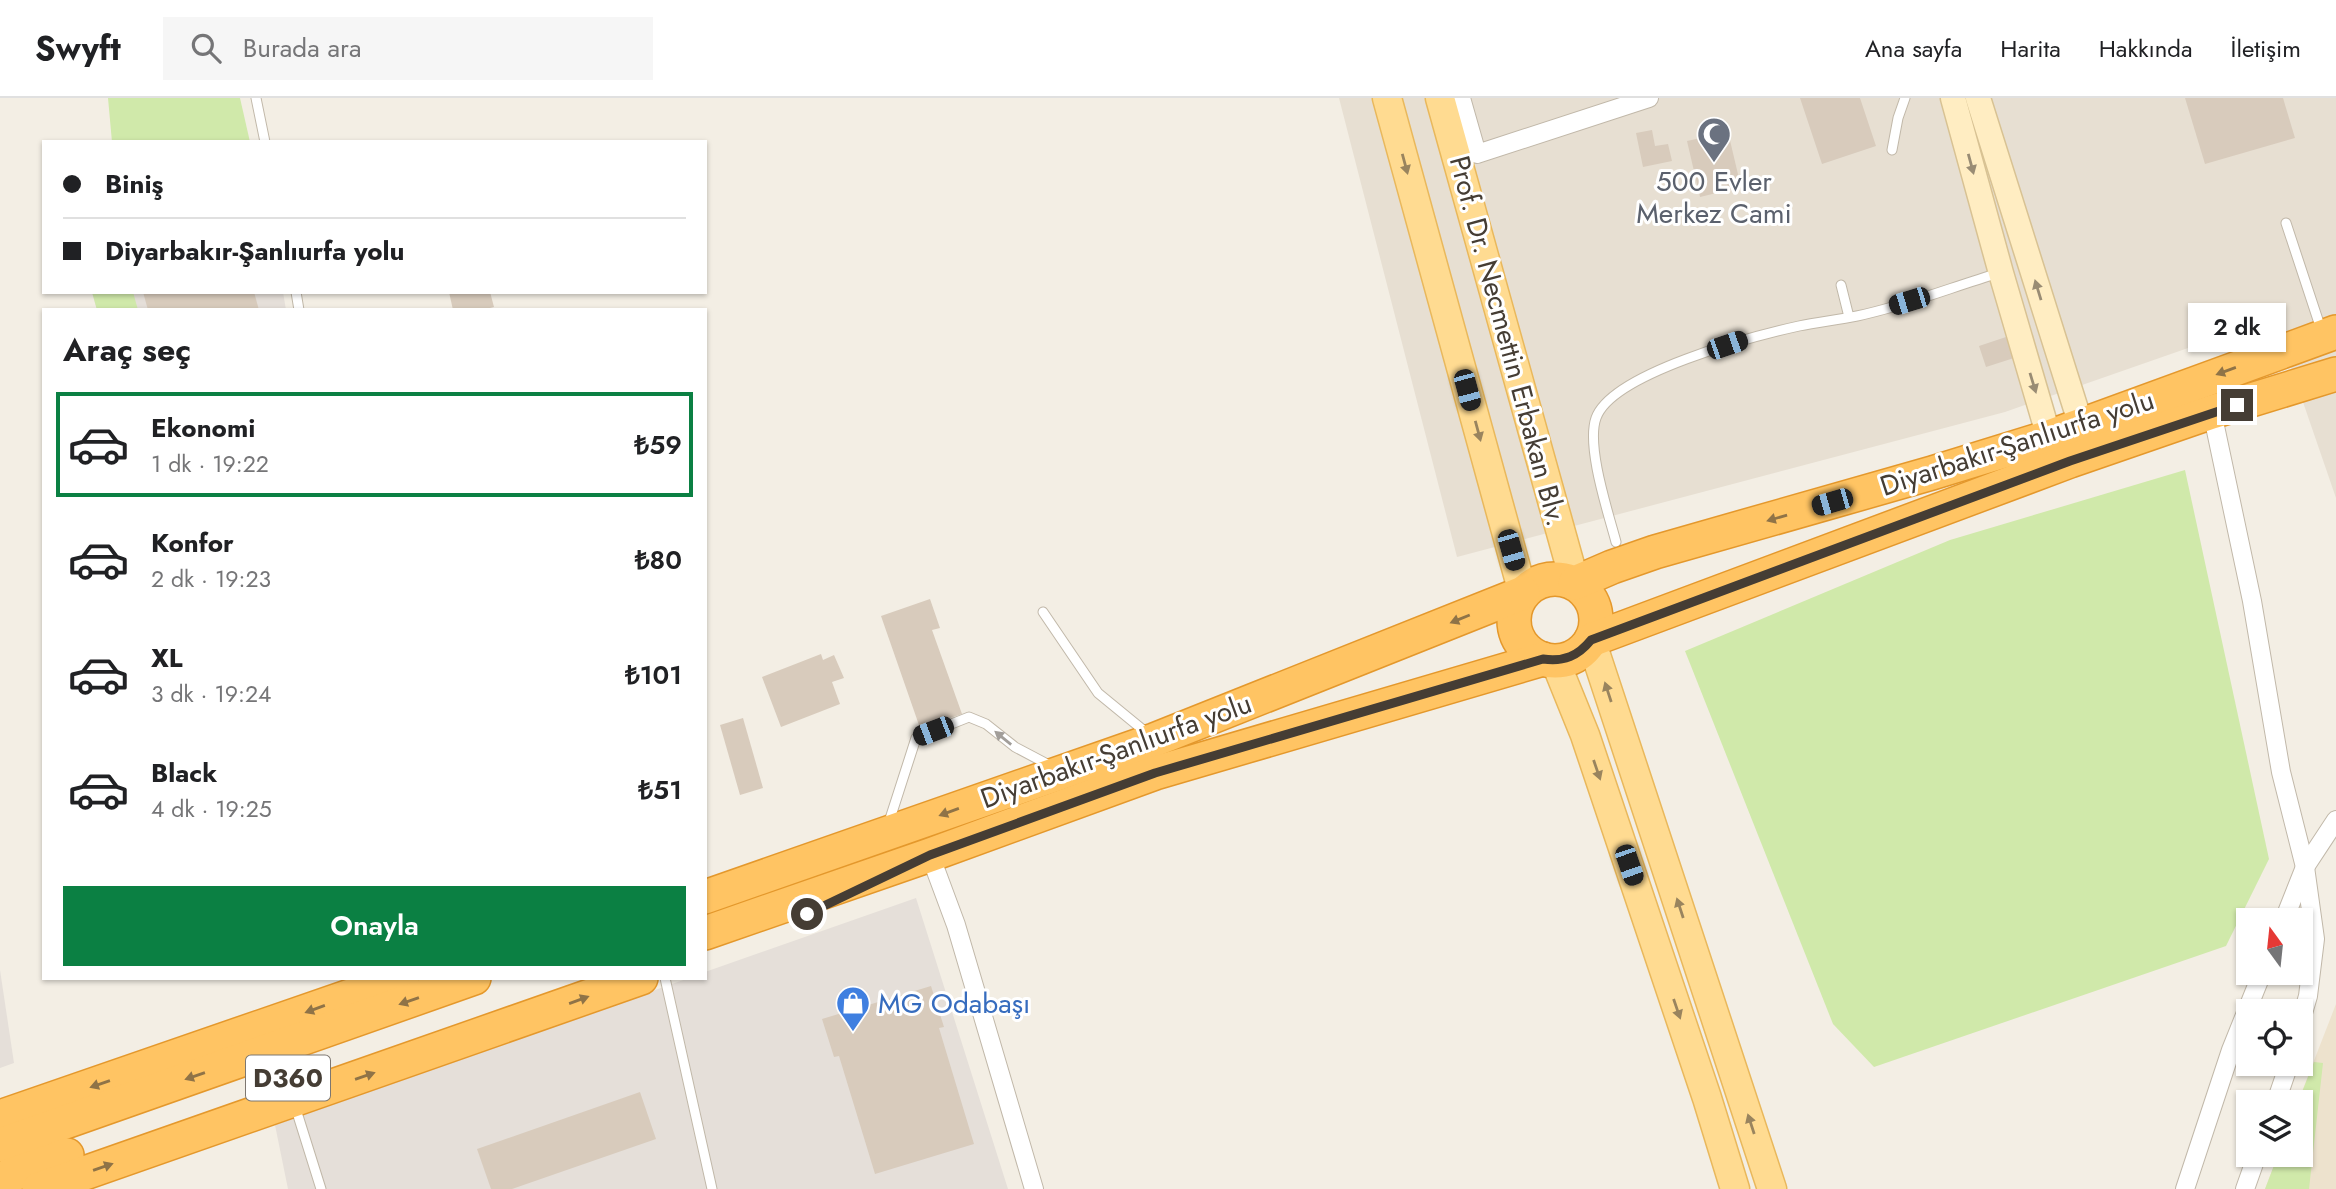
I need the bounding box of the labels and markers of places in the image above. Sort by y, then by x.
mosque icon: 500 Evler Merkez Cami [1695,115,1733,164]
place label: 500 Evler Merkez Cami [1636,161,1792,234]
place label: MG Odabaşı [878,983,1030,1024]
shop icon: MG Odabaşı [834,984,872,1033]

